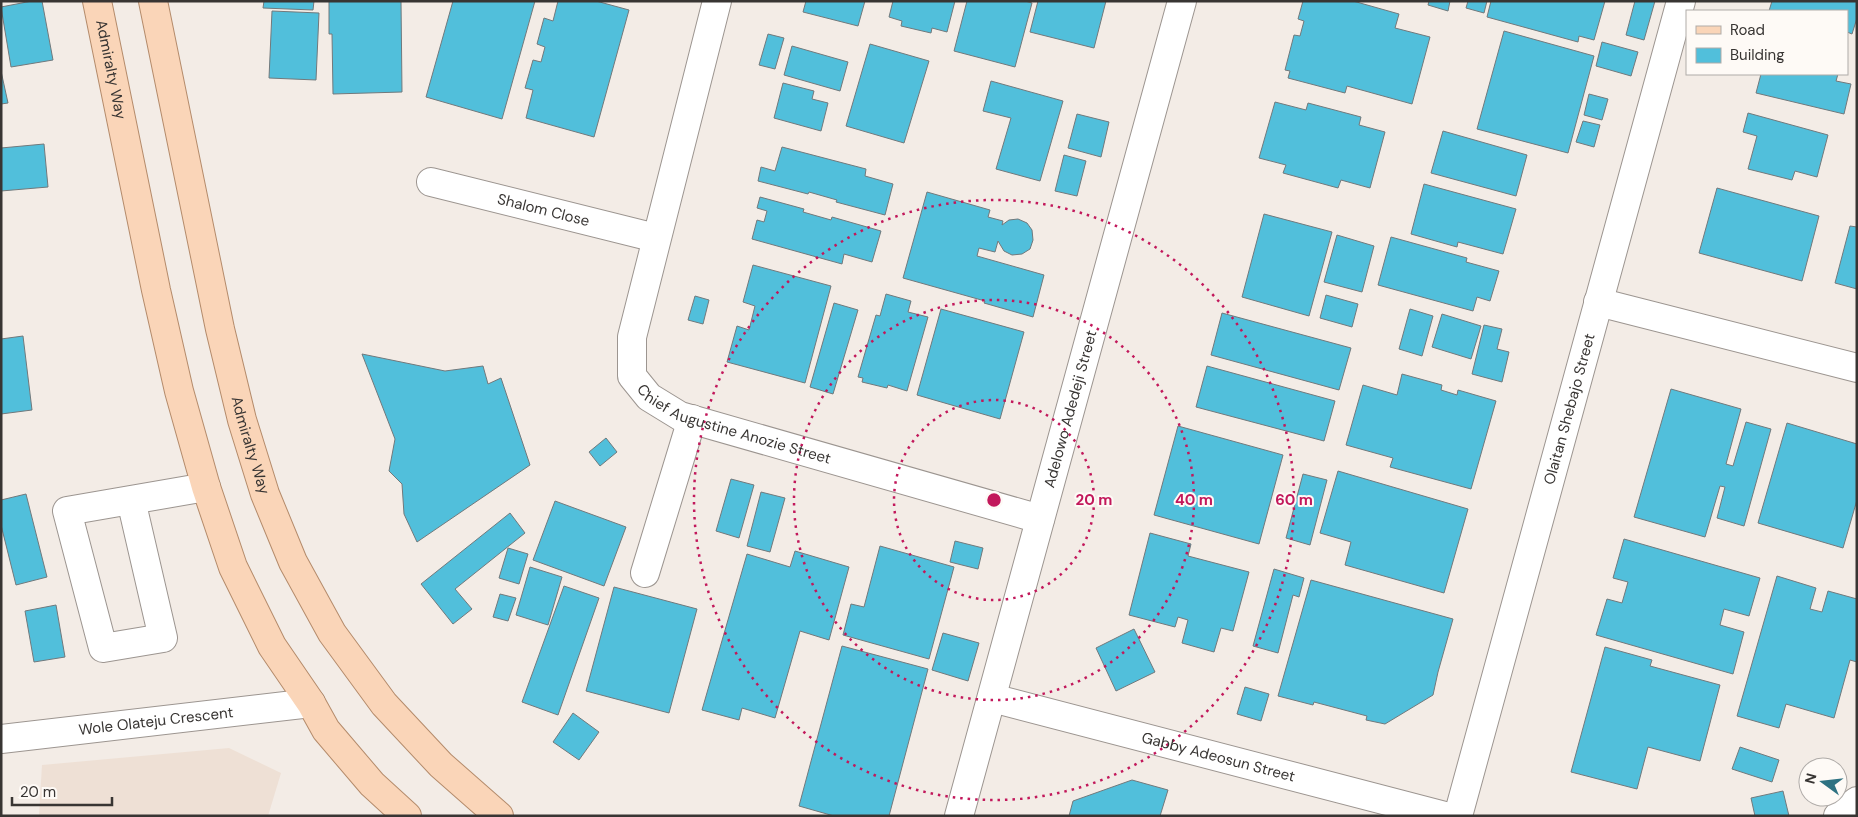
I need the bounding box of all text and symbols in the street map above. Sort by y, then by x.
legend [1686,10,1848,75]
street label: Admiralty Way [91,18,131,122]
text: Road [1730,20,1765,40]
text: Building [1730,45,1785,65]
street label: Shalom Close [495,189,592,231]
street label: Adelowo Adedeji Street [1039,328,1102,490]
street label: Olaitan Shebajo Street [1539,331,1600,487]
street label: Chief Augustine Anozie Street [632,380,833,469]
street label: Admiralty Way [227,394,275,497]
text: 20 m [1076,490,1112,510]
text: 40 m [1175,490,1213,510]
text: 60 m [1275,490,1313,510]
centre of rings [985,491,1003,509]
street label: Wole Olateju Crescent [77,702,235,740]
street label: Gabby Adeosun Street [1140,727,1297,787]
north arrow [1798,757,1848,807]
text: N [1800,771,1820,786]
scale bar [12,774,112,806]
text: 20 m [20,782,56,802]

